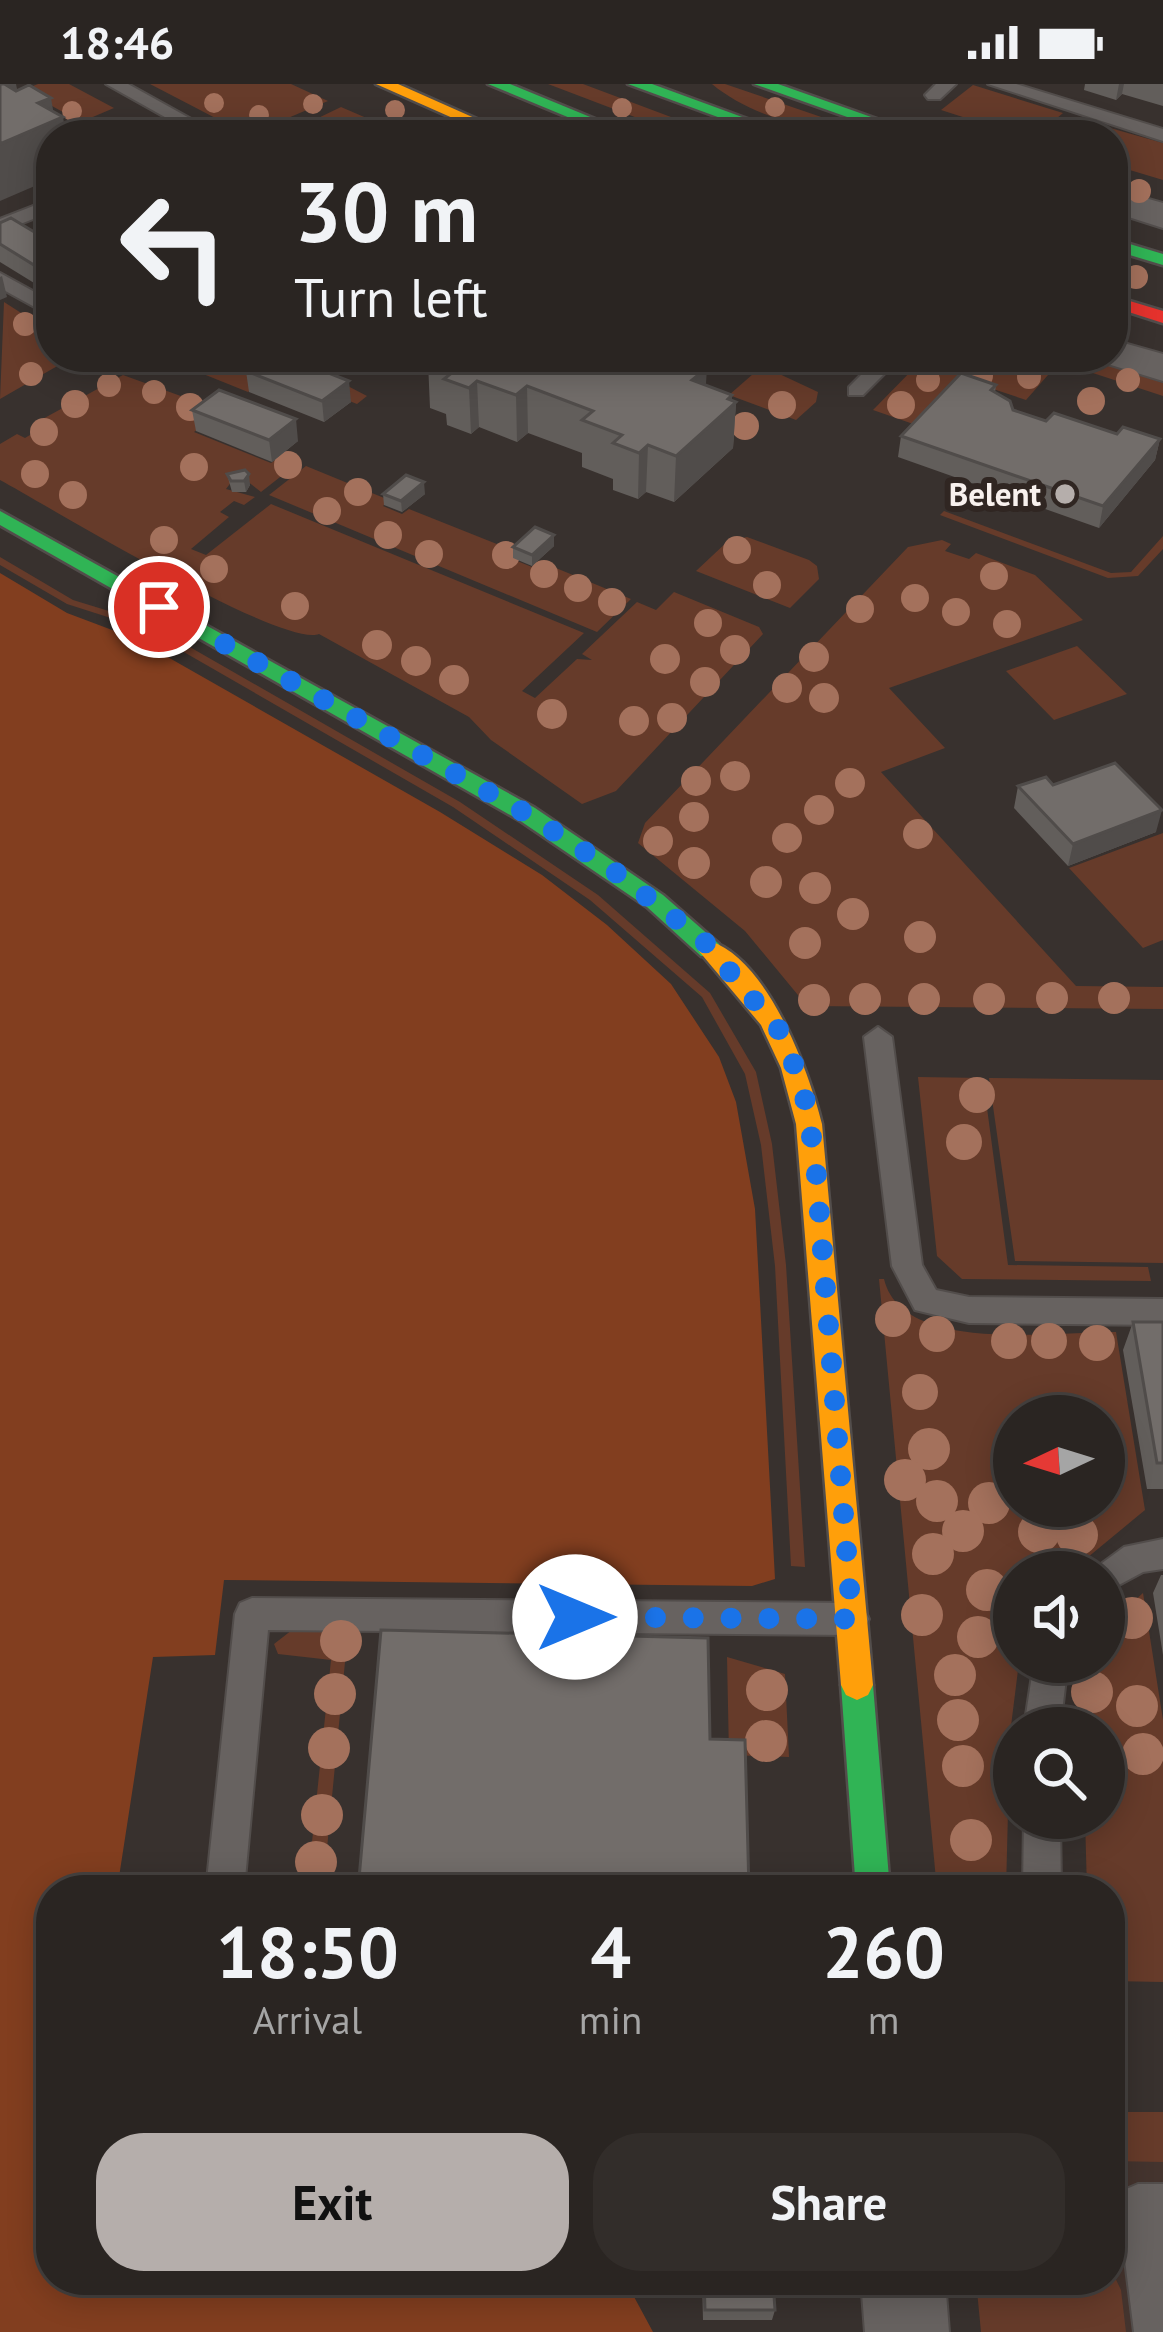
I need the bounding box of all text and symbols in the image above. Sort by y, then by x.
text: 18:46 [60,13,174,71]
text: 30 m [294,156,478,265]
icon: left [96,168,252,324]
text: Turn left [294,262,488,332]
place label: Belent [949,472,1041,515]
marker: Belent [1052,481,1078,507]
pin [108,556,210,658]
icon: arrive [126,574,192,640]
north arrow [993,1395,1125,1527]
map controls [993,1395,1125,1839]
button: sound [993,1551,1125,1683]
position arrow [512,1554,638,1680]
button: search [993,1707,1125,1839]
text: 18:50 [216,1905,399,1998]
text: 4 [590,1905,631,1998]
text: 260 [822,1905,945,1998]
text: Arrival [253,1994,362,2045]
text: min [579,1994,642,2045]
text: m [868,1994,899,2045]
button: Exit [96,2133,569,2271]
button: Share [593,2133,1065,2271]

